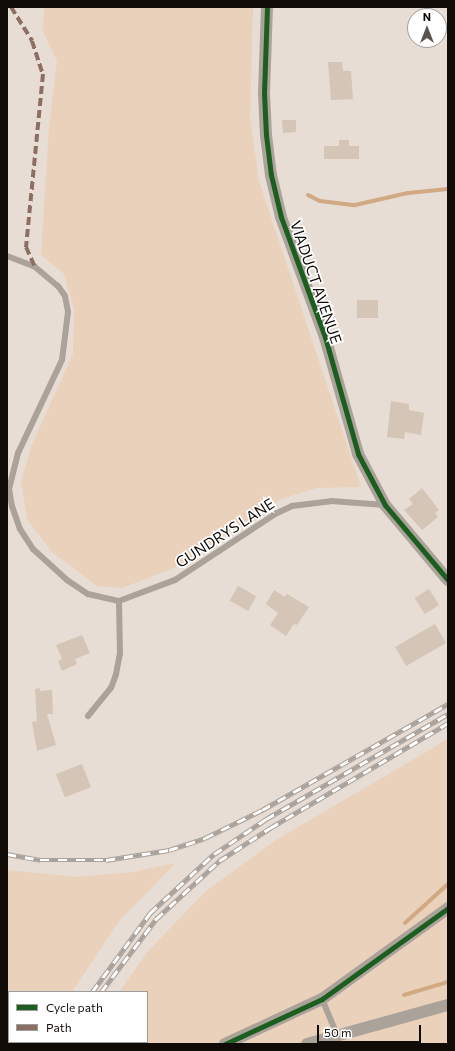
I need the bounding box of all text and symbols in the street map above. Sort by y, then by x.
north arrow [407,8,447,48]
text: N [423,10,431,23]
street label: VIADUCT AVENUE [286,218,346,346]
street label: GUNDRYS LANE [172,494,278,572]
legend [8,991,148,1043]
text: Cycle path [46,1000,103,1014]
scale bar [319,1017,423,1043]
text: Path [46,1020,72,1034]
text: 50 m [324,1025,352,1039]

